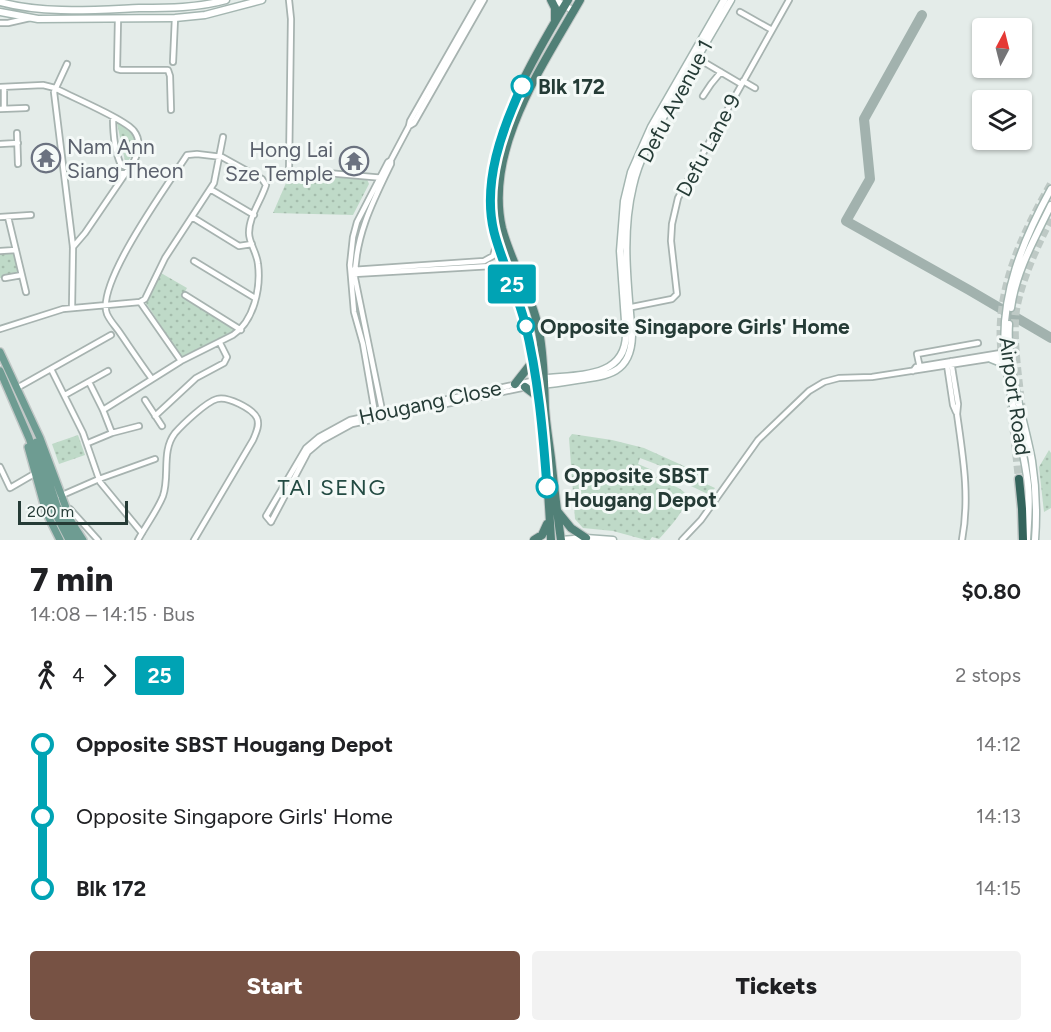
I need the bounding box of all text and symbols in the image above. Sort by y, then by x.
north arrow [972,18,1032,78]
map controls [972,18,1032,150]
street label: Defu Avenue 1 [632,35,718,167]
place label: Blk 172 [538,74,605,99]
marker: Blk 172 [511,75,533,97]
street label: Defu Lane 9 [671,89,745,201]
button: layers [972,90,1032,150]
place label: Nam Ann Siang Theon [67,134,183,183]
place label: Hong Lai Sze Temple [225,137,333,186]
temple icon: Nam Ann Siang Theon [30,142,62,174]
temple icon: Hong Lai Sze Temple [338,145,370,177]
line badge: 25 [485,264,539,304]
text: 25 [500,272,524,297]
place label: Opposite Singapore Girls' Home [540,314,850,339]
marker: Opposite Singapore Girls' Home [517,317,535,335]
street label: Airport Road [994,335,1036,457]
street label: Hougang Close [356,375,504,429]
place label: Opposite SBST Hougang Depot [564,463,717,512]
district label: TAI SENG [277,474,387,501]
marker: Opposite SBST Hougang Depot [536,476,558,498]
scale bar [18,498,128,526]
text: 200 m [27,502,74,521]
text: 7 min [30,560,113,599]
text: $0.80 [961,578,1021,605]
text: 14:08 – 14:15 · Bus [30,602,195,626]
icon: walk [30,659,63,692]
icon: forward [93,659,126,692]
text: 4 [72,663,84,687]
text: 25 [147,663,172,688]
text: 2 stops [955,663,1021,687]
text: Opposite SBST Hougang Depot [76,731,393,758]
text: 14:12 [976,732,1021,756]
text: Opposite Singapore Girls' Home [76,803,393,830]
text: 14:13 [976,804,1021,828]
text: Blk 172 [76,875,146,902]
text: 14:15 [976,876,1021,900]
button: Start [30,951,520,1020]
button: Tickets [532,951,1021,1020]

